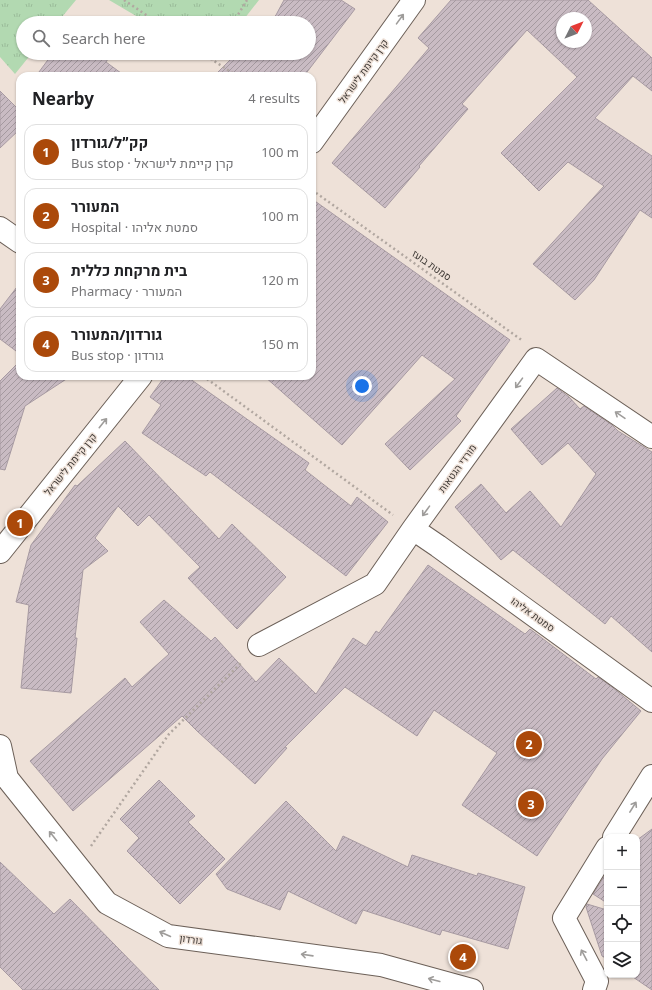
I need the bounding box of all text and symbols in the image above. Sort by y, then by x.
north arrow [556,12,592,48]
one-way arrow [396,14,404,25]
search box [16,16,316,60]
icon: search [30,27,52,49]
text: Search here [62,28,145,48]
street label: קרן קיימת לישראל [335,36,391,106]
text: Nearby [32,87,94,110]
text: 4 results [248,89,300,107]
text: קק״ל/גורדון [71,132,148,152]
text: 1 [42,143,50,161]
text: 100 m [261,143,299,161]
text: Bus stop · קרן קיימת לישראל [71,154,234,172]
text: המעורר [71,196,119,216]
text: 2 [42,207,50,225]
text: 100 m [261,207,299,225]
text: Hospital · סמטת אליהו [71,218,198,236]
street label: סמטת בועז [409,246,455,284]
text: בית מרקחת כללית [71,260,187,280]
text: 3 [42,271,50,289]
text: 120 m [261,271,299,289]
text: Pharmacy · המעורר [71,282,182,300]
text: גורדון/המעורר [71,324,162,344]
text: 4 [42,335,50,353]
text: 150 m [261,335,299,353]
text: Bus stop · גורדון [71,346,164,364]
your location [352,376,372,396]
one-way arrow [515,377,523,388]
one-way arrow [614,411,625,419]
one-way arrow [99,417,108,428]
street label: קרן קיימת לישראל [40,430,100,498]
street label: מורדי הגטאות [435,441,479,495]
one-way arrow [422,505,430,516]
pin: 1 [7,508,33,538]
street label: סמטת אליהו [508,593,558,635]
pin: 2 [516,729,542,759]
pin: 3 [518,789,544,819]
one-way arrow [629,802,637,813]
one-way arrow [49,831,57,842]
map controls [604,834,640,978]
button: + [604,834,640,870]
button: − [604,870,640,906]
button: locate [604,906,640,942]
one-way arrow [159,929,171,937]
street label: גורדון [179,930,203,948]
pin: 4 [450,942,476,972]
button: layers [604,942,640,978]
one-way arrow [579,949,587,961]
one-way arrow [301,951,314,959]
one-way arrow [428,975,441,983]

